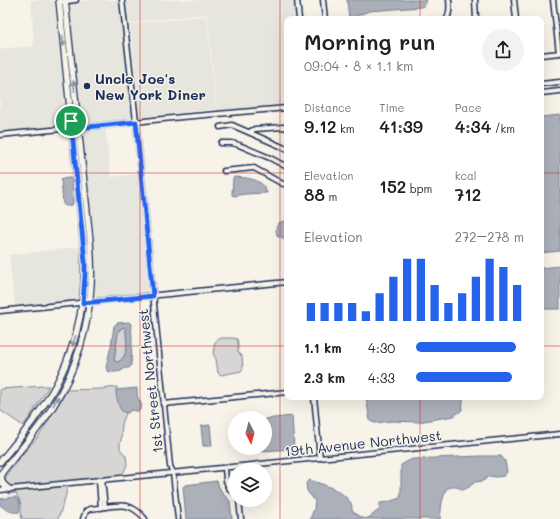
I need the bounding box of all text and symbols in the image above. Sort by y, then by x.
text: Morning run [304,27,435,56]
button: share [482,29,524,71]
one-way arrow [60,35,66,47]
text: 09:04 · 8 × 1.1 km [304,57,413,74]
place label: Uncle Joe's New York Diner [95,69,206,104]
one-way arrow [70,80,77,92]
marker: Uncle Joe's New York Diner [82,81,92,91]
text: Distance [304,100,351,115]
text: Time [379,100,404,115]
text: Pace [455,100,482,115]
pin [54,104,88,138]
icon: arrive [60,110,82,132]
text: 9.12 [304,115,336,137]
text: 41:39 [379,115,423,137]
text: 4:34 [455,115,491,137]
text: km [336,121,355,136]
text: /km [491,121,515,136]
text: Elevation [304,168,353,183]
text: kcal [455,168,477,183]
text: 152 [379,175,406,197]
text: bpm [406,181,432,196]
text: 88 [304,183,325,205]
text: 712 [455,183,481,205]
text: m [325,189,337,204]
text: Elevation [304,228,362,245]
text: 272–278 m [455,228,524,245]
street label: 1st Street Northwest [133,308,167,454]
one-way arrow [71,335,77,347]
text: 1.1 km [304,339,342,356]
text: 4:30 [368,339,395,356]
text: 2.3 km [304,369,345,386]
text: 4:33 [368,369,395,386]
one-way arrow [53,395,60,407]
north arrow [228,411,272,455]
map controls [228,411,272,507]
street label: 19th Avenue Northwest [283,425,443,461]
button: layers [228,463,272,507]

